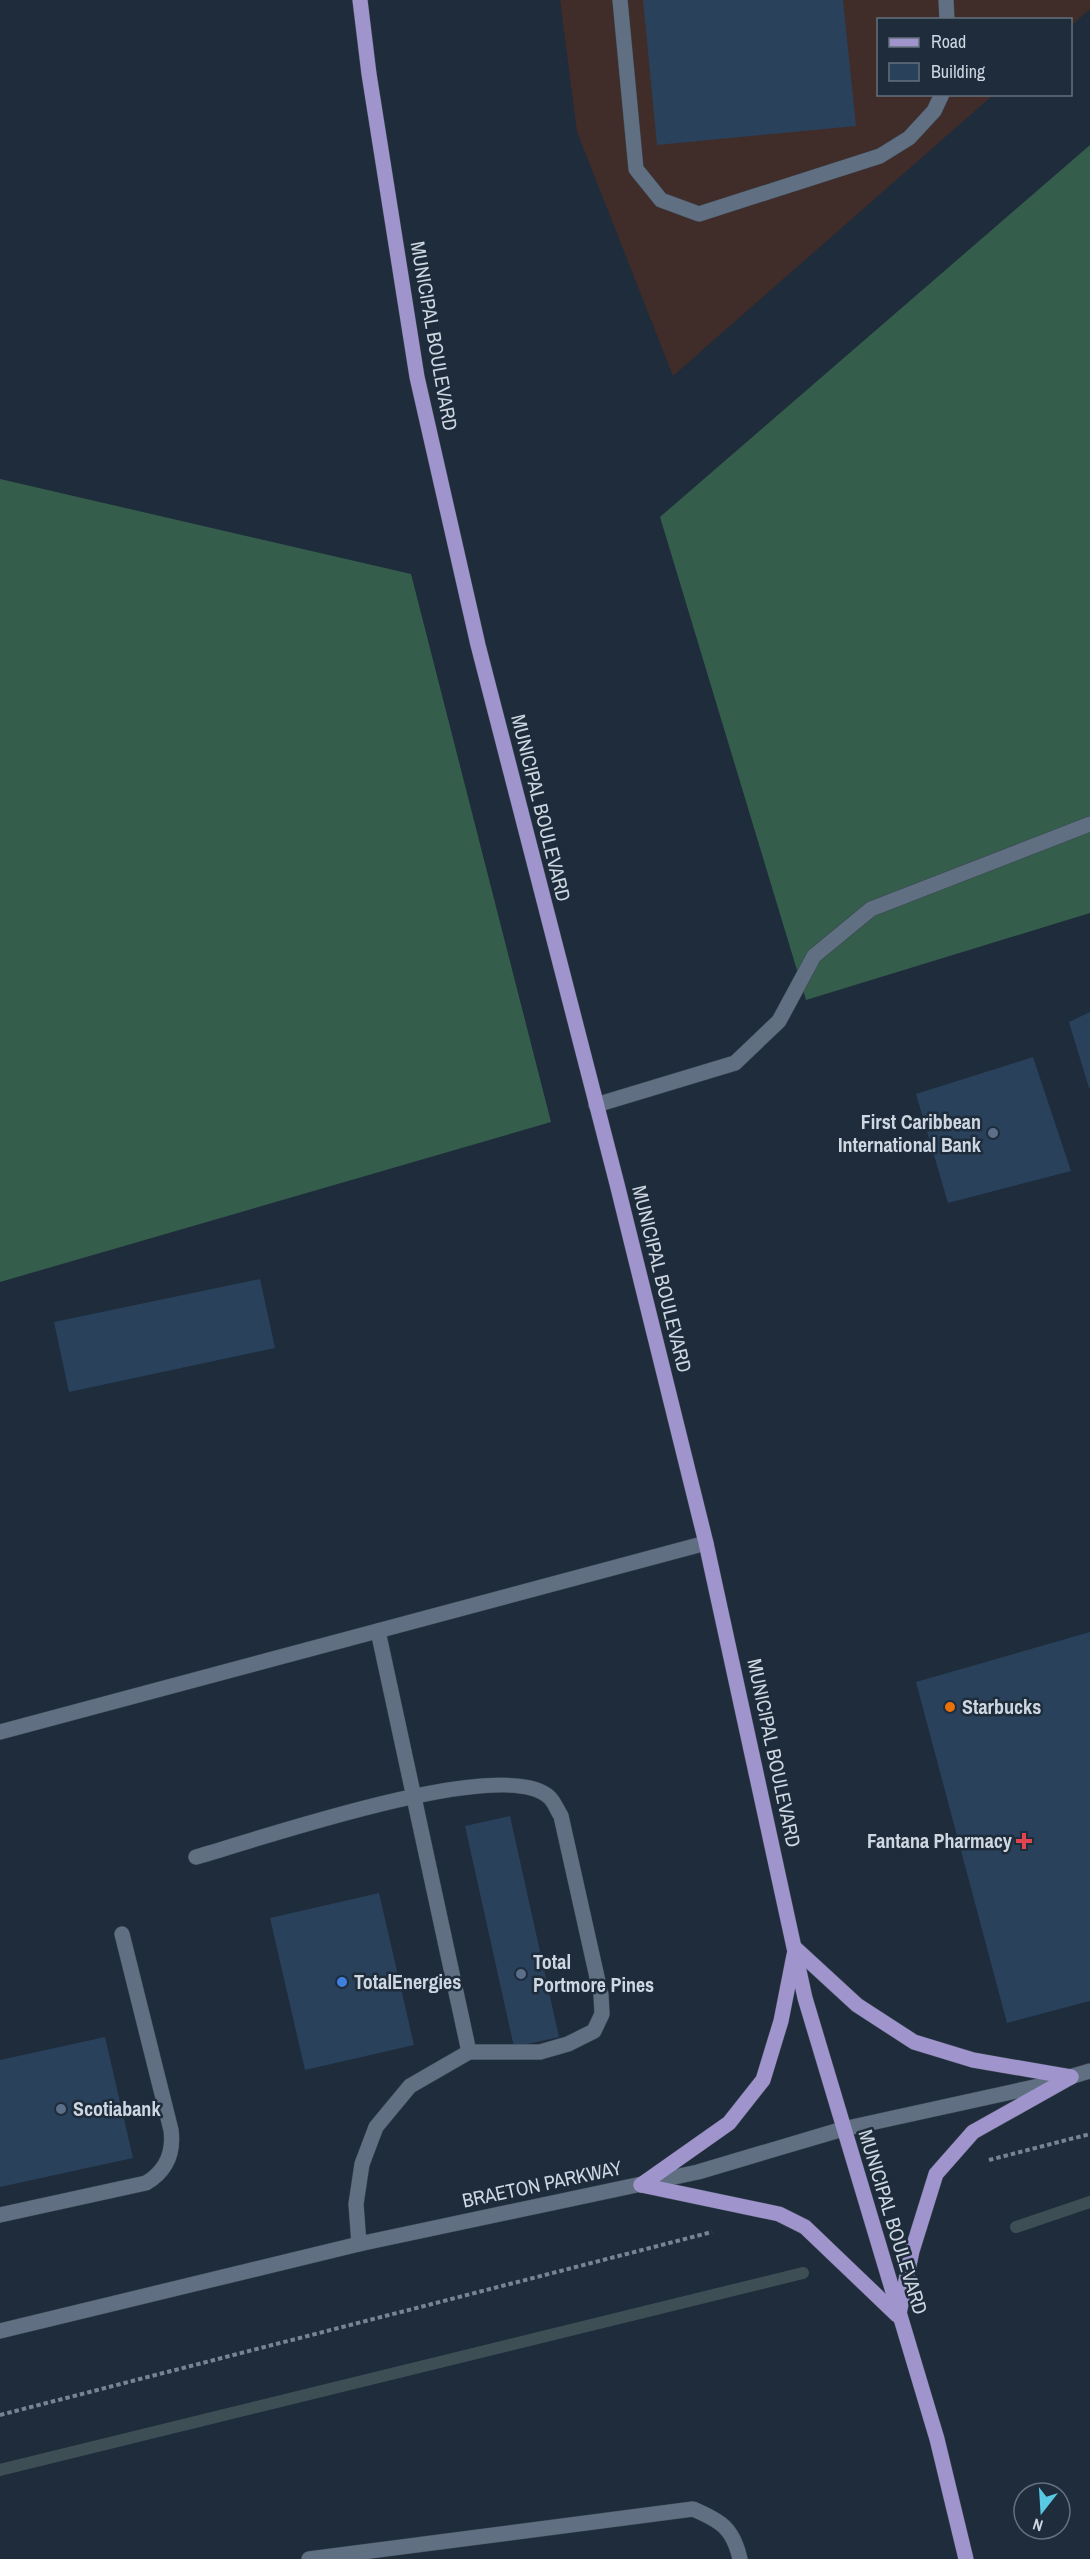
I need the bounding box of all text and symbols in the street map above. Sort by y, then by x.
legend [877,18,1072,96]
text: Road [931,29,966,54]
text: Building [931,59,986,84]
street label: MUNICIPAL BOULEVARD [405,239,464,433]
street label: MUNICIPAL BOULEVARD [505,711,578,904]
place label: First Caribbean International Bank [838,1108,982,1158]
marker: First Caribbean International Bank [986,1126,1000,1140]
street label: MUNICIPAL BOULEVARD [626,1182,699,1375]
street label: MUNICIPAL BOULEVARD [741,1656,808,1850]
place label: Starbucks [962,1693,1041,1720]
marker: Starbucks [943,1700,957,1714]
place label: Fantana Pharmacy [867,1827,1013,1854]
marker: Fantana Pharmacy [1017,1834,1031,1848]
place label: Total Portmore Pines [533,1948,654,1998]
marker: Total Portmore Pines [514,1967,528,1981]
place label: TotalEnergies [354,1968,461,1995]
marker: TotalEnergies [335,1975,349,1989]
place label: Scotiabank [73,2095,161,2122]
marker: Scotiabank [54,2102,68,2116]
street label: MUNICIPAL BOULEVARD [852,2126,934,2318]
street label: BRAETON PARKWAY [460,2153,624,2214]
north arrow [1012,2481,1072,2541]
text: N [1030,2513,1045,2537]

